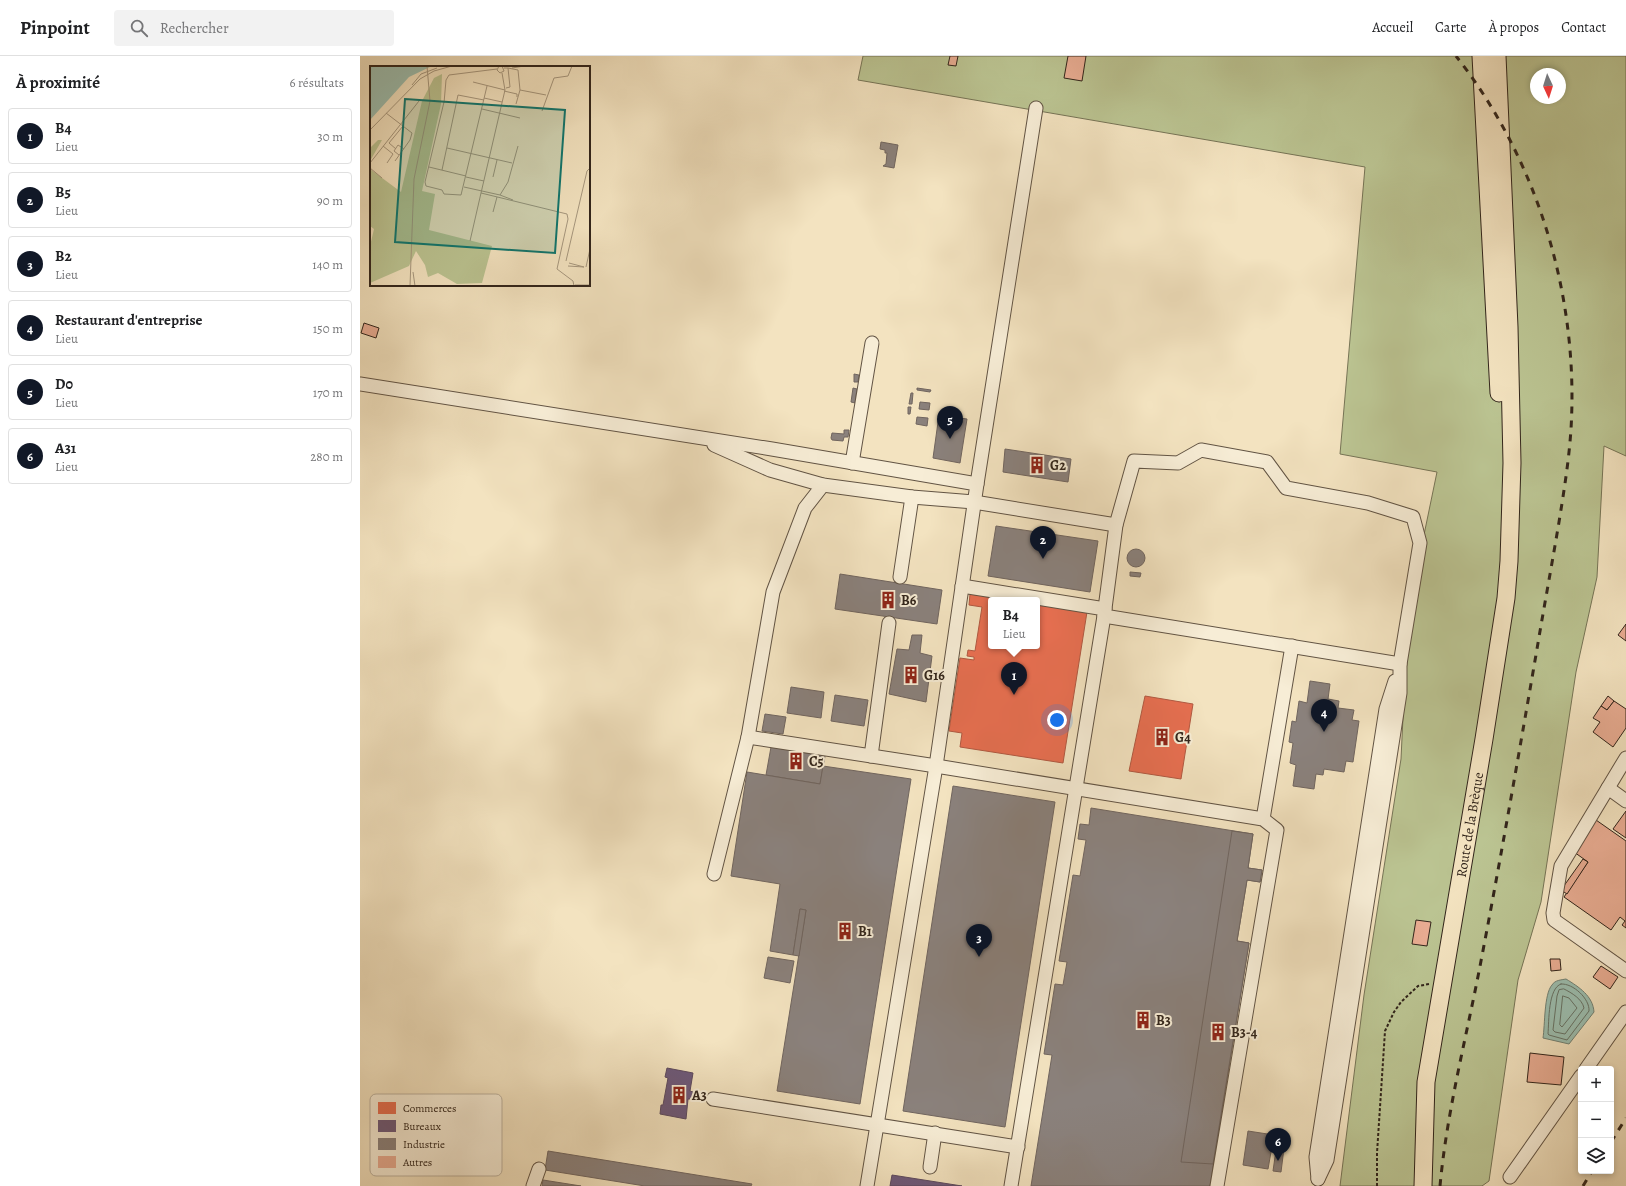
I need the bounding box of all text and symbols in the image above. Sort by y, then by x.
search box [114,10,394,46]
text: Pinpoint [20,15,90,41]
icon: search [128,17,150,39]
text: Rechercher [160,18,229,38]
text: Accueil [1372,18,1413,37]
text: Carte [1435,18,1467,37]
text: À propos [1489,18,1539,37]
text: Contact [1561,18,1606,37]
inset map [370,66,590,286]
north arrow [1530,68,1566,104]
text: À proximité [16,71,100,94]
text: 6 résultats [289,74,344,91]
text: B4 [55,118,71,138]
text: 1 [28,128,32,145]
text: 30 m [317,128,343,145]
text: Lieu [55,138,78,155]
text: B5 [55,182,71,202]
text: 2 [27,192,33,209]
text: 90 m [317,192,343,209]
text: Lieu [55,202,78,219]
text: B2 [55,246,72,266]
text: 3 [27,256,33,273]
text: 140 m [312,256,343,273]
text: Lieu [55,266,78,283]
text: Restaurant d'entreprise [55,310,203,330]
text: 4 [27,320,33,337]
text: 150 m [313,320,343,337]
text: Lieu [55,330,78,347]
text: D0 [55,374,73,394]
text: 5 [27,384,33,401]
text: 170 m [313,384,343,401]
text: Lieu [55,394,78,411]
pin: 5 [937,406,963,439]
text: A31 [55,438,76,458]
text: 6 [27,448,33,465]
text: 280 m [310,448,343,465]
building icon: G2 [1027,455,1047,475]
place label: G2 [1050,456,1066,475]
text: Lieu [55,458,78,475]
pin: 2 [1030,526,1056,559]
building icon: B6 [878,590,898,610]
place label: B6 [901,591,917,610]
popup [988,597,1040,649]
text: B4 [1002,605,1019,625]
text: Lieu [1002,625,1026,642]
pin: 1 [1001,662,1027,695]
building icon: G16 [901,665,921,685]
place label: G16 [924,666,945,685]
pin: 4 [1311,699,1337,732]
your location [1047,710,1067,730]
building icon: G4 [1152,727,1172,747]
place label: G4 [1175,728,1191,747]
building icon: C5 [786,751,806,771]
place label: C5 [809,752,824,771]
street label: Route de la Brèque [1451,771,1488,879]
building icon: B1 [835,921,855,941]
place label: B1 [858,922,872,941]
pin: 3 [966,924,992,957]
building icon: B3 [1133,1010,1153,1030]
place label: B3 [1156,1011,1171,1030]
building icon: B3-4 [1208,1022,1228,1042]
place label: B3-4 [1231,1023,1258,1042]
map controls [1578,1066,1614,1174]
button: + [1578,1066,1614,1102]
building icon: A3 [669,1085,689,1105]
place label: A3 [691,1086,707,1105]
legend [370,1094,502,1176]
text: Commerces [403,1101,456,1116]
button: − [1578,1102,1614,1138]
text: Bureaux [403,1119,442,1134]
pin: 6 [1265,1128,1291,1161]
text: Industrie [403,1137,445,1152]
button: layers [1578,1138,1614,1174]
text: Autres [402,1155,432,1170]

